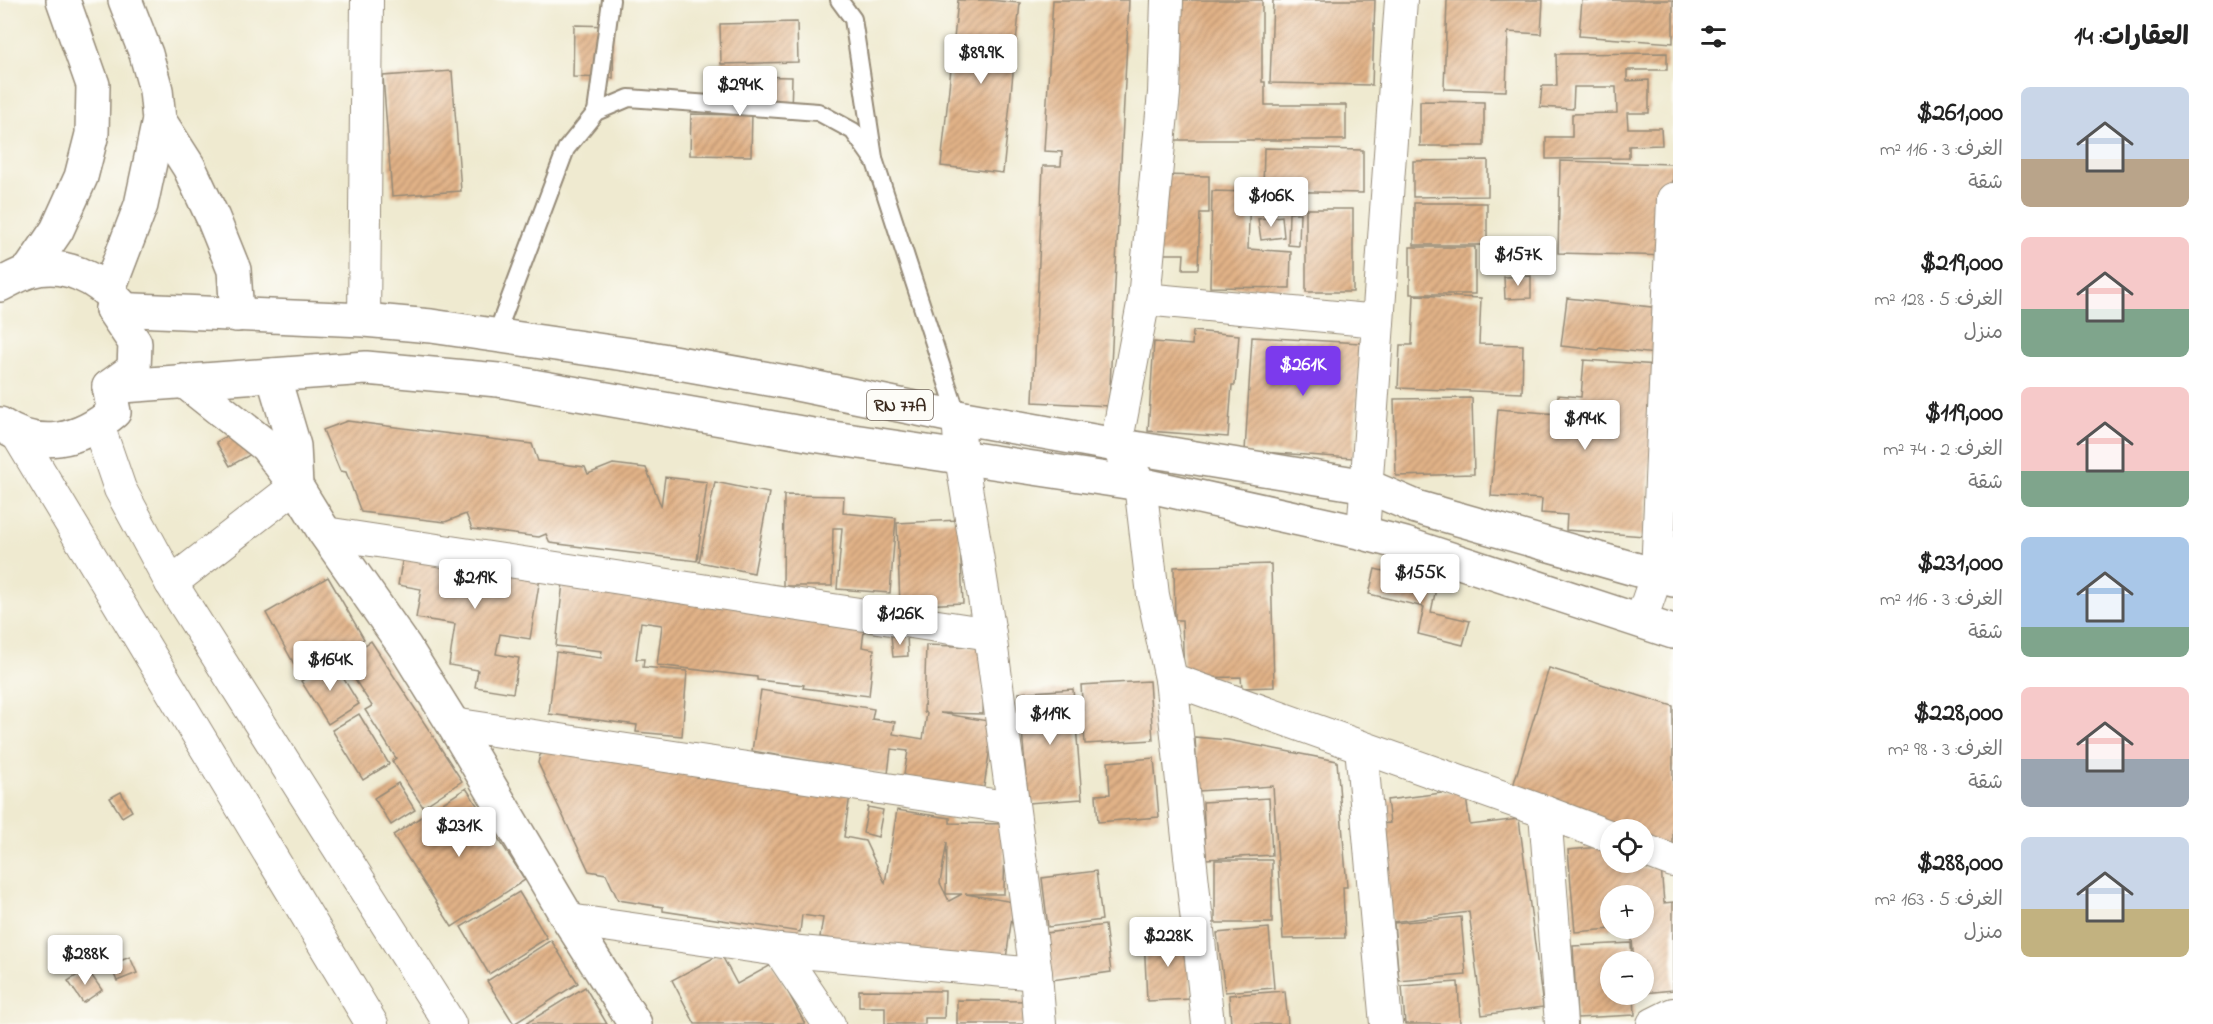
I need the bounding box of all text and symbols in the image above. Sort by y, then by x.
text: العقارات: 14 [2074,19,2189,57]
icon: filters [1697,20,1730,53]
pin: $89.9K [932,34,1030,85]
text: $89.9K [958,39,1004,68]
pin: $294K [698,66,782,117]
text: $294K [717,71,763,100]
text: $261,000 [1916,95,2003,133]
icon: home [2069,111,2141,183]
text: الغرف: 3 · 116 m² [1880,136,2003,165]
text: شقة [1968,169,2003,198]
pin: $106K [1229,177,1313,228]
text: $106K [1248,182,1294,211]
pin: $157K [1476,236,1560,287]
text: $157K [1494,241,1542,270]
text: $219,000 [1920,245,2003,283]
icon: home [2069,261,2141,333]
text: الغرف: 5 · 128 m² [1874,286,2003,315]
text: منزل [1964,319,2003,348]
pin: $261K [1261,346,1345,397]
text: $261K [1280,351,1326,380]
road number: RN 77A [867,390,933,420]
text: $119,000 [1925,395,2003,433]
pin: $194K [1543,400,1627,451]
text: $194K [1564,405,1606,434]
icon: home [2069,411,2141,483]
text: الغرف: 2 · 74 m² [1883,436,2003,465]
text: شقة [1968,469,2003,498]
text: $231,000 [1917,545,2003,583]
pin: $155K [1378,554,1462,605]
pin: $219K [433,559,517,610]
text: $155K [1394,559,1446,588]
icon: home [2069,561,2141,633]
text: $219K [453,564,497,593]
text: الغرف: 3 · 116 m² [1880,586,2003,615]
pin: $126K [858,595,942,646]
text: $126K [877,600,923,629]
text: شقة [1968,619,2003,648]
pin: $164K [288,641,372,692]
text: $164K [307,646,353,675]
pin: $119K [1008,695,1092,746]
text: $228,000 [1914,695,2003,733]
text: $119K [1030,700,1070,729]
icon: home [2069,711,2141,783]
text: الغرف: 3 · 98 m² [1888,736,2003,765]
text: شقة [1968,769,2003,798]
pin: $231K [417,807,501,858]
text: $231K [436,812,482,841]
map controls [1600,819,1654,1005]
button: locate [1600,819,1654,873]
text: $288,000 [1917,845,2003,883]
icon: home [2069,861,2141,933]
button: + [1600,885,1654,939]
text: الغرف: 5 · 163 m² [1875,886,2003,915]
pin: $228K [1126,917,1210,968]
text: منزل [1964,919,2003,948]
text: $228K [1143,922,1193,951]
pin: $288K [43,935,127,986]
text: $288K [62,940,108,969]
button: − [1600,951,1654,1005]

